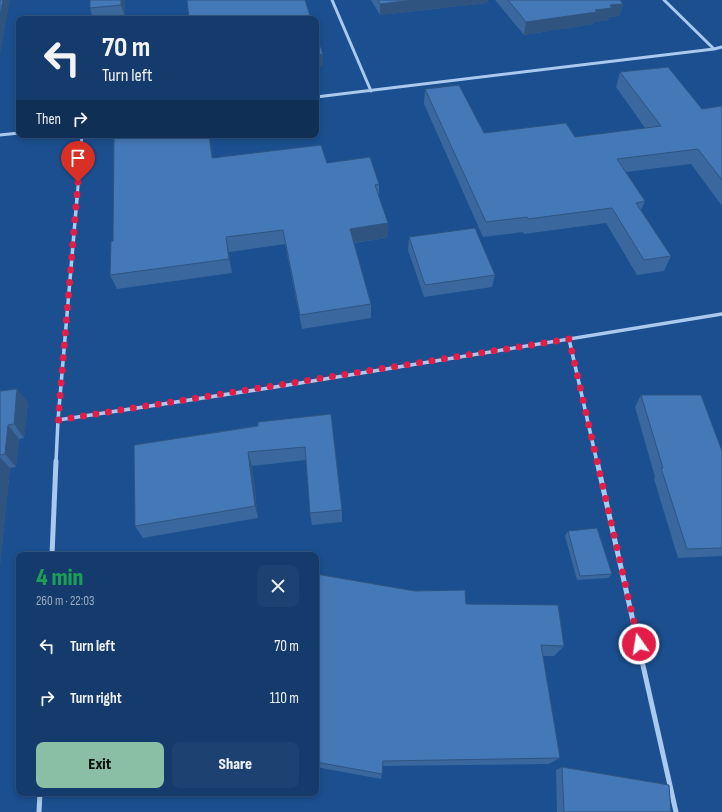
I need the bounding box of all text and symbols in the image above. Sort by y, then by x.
text: 70 m [102,31,150,64]
icon: left [36,32,88,84]
text: Turn left [102,65,153,86]
icon: right [69,108,91,130]
text: Then [36,110,61,129]
pin [61,141,95,182]
icon: arrive [67,147,89,169]
text: 4 min [36,563,83,592]
button: close [257,565,299,607]
text: 260 m · 22:03 [36,593,94,609]
position arrow [618,623,660,665]
icon: left [36,635,58,657]
text: Turn left [70,637,115,656]
text: 70 m [274,637,299,656]
icon: right [36,687,58,709]
text: Turn right [70,689,122,708]
text: 110 m [270,689,299,708]
button: Exit [36,742,164,788]
button: Share [172,742,299,788]

